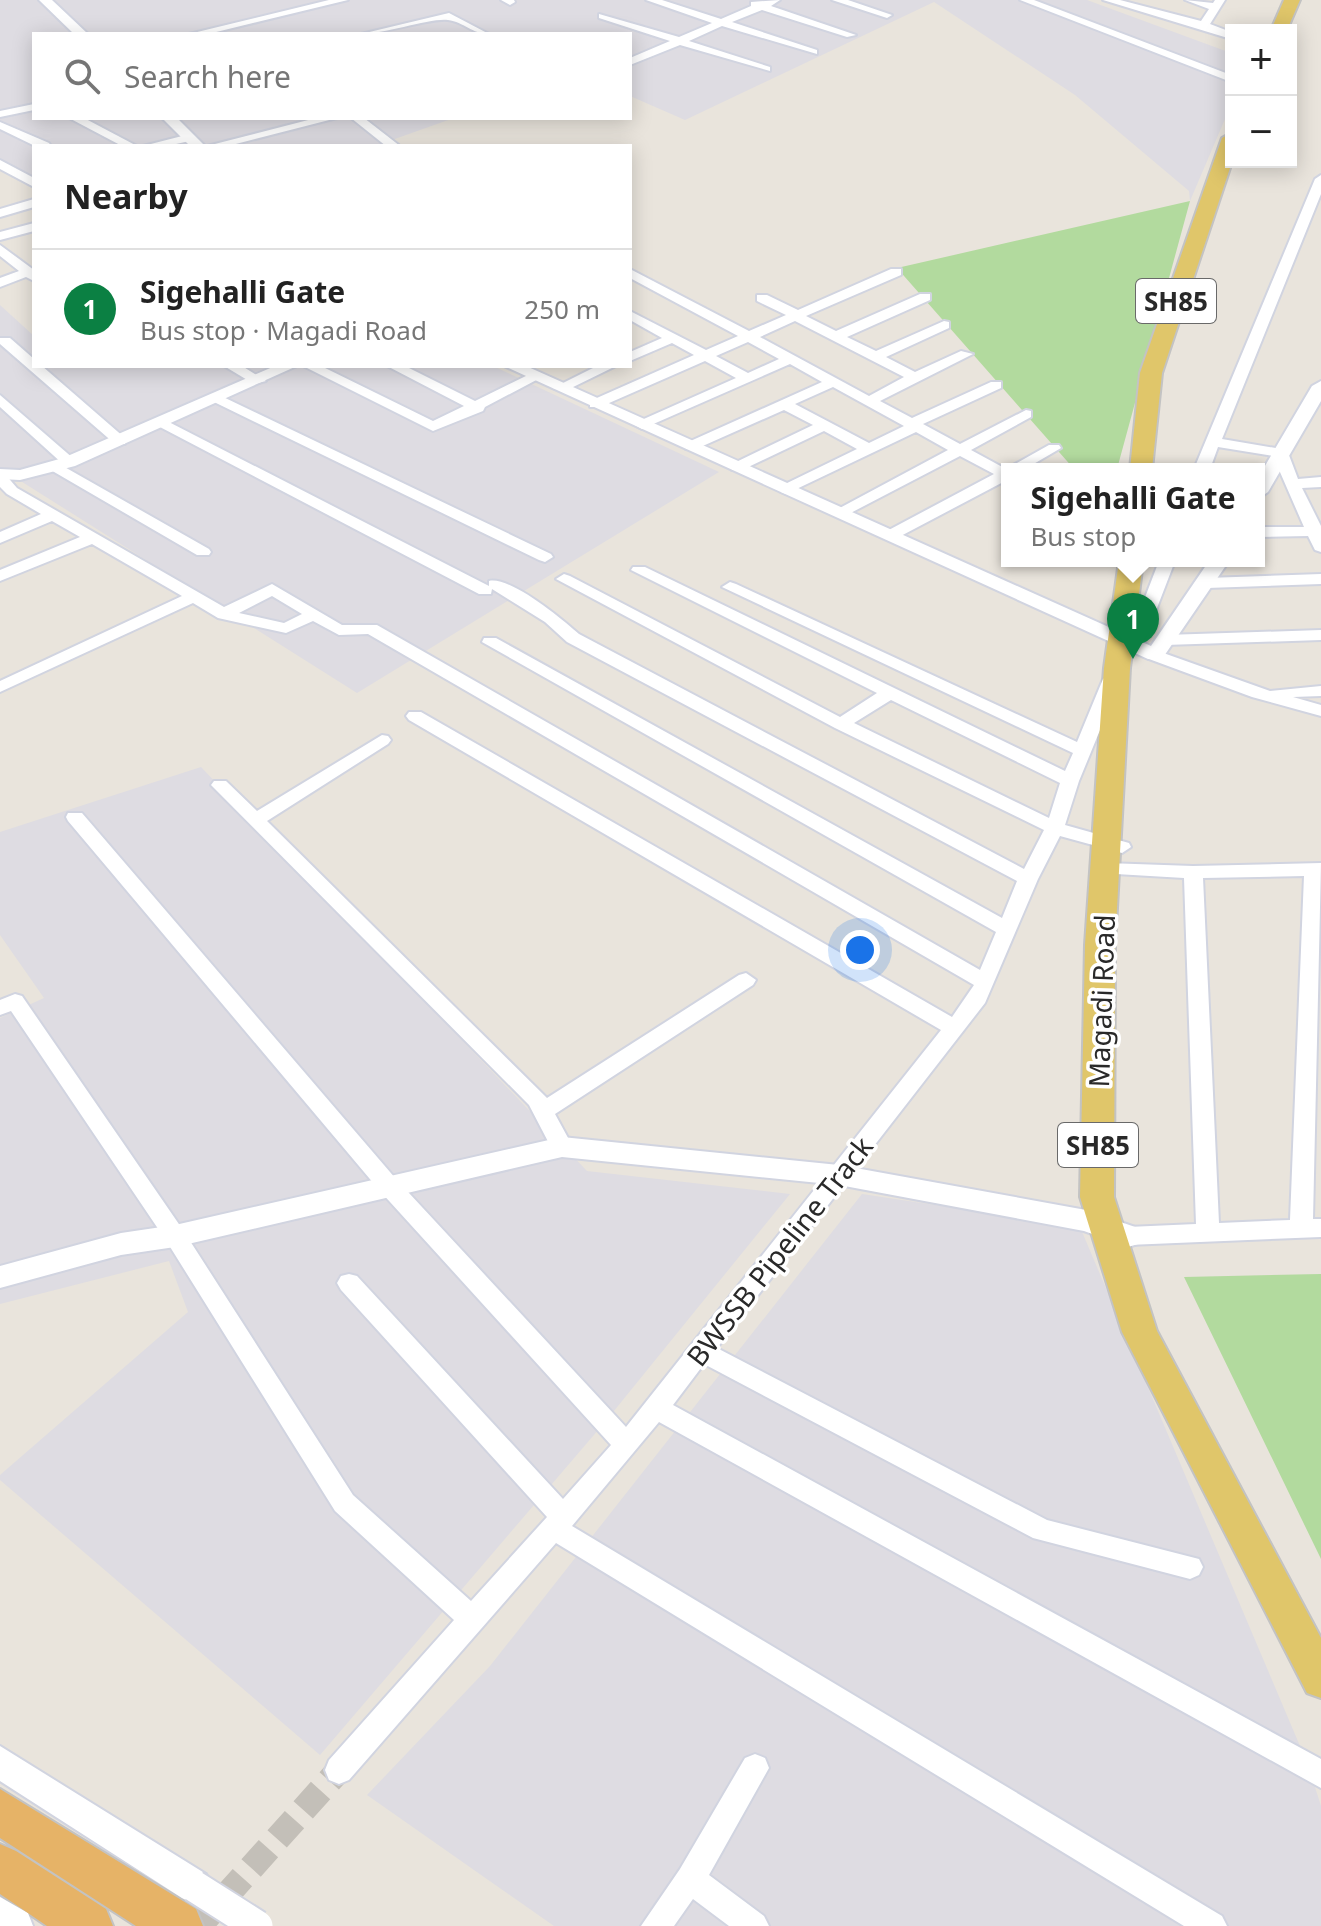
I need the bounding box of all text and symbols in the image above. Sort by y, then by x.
map controls [1225,24,1297,168]
button: + [1225,24,1297,96]
search box [32,32,632,120]
icon: search [60,54,104,98]
text: Search here [124,56,291,97]
button: − [1225,96,1297,168]
text: Nearby [64,173,188,219]
text: Sigehalli Gate [140,271,345,312]
road number: SH85 [1136,279,1216,323]
text: 1 [83,291,97,327]
text: 250 m [524,291,600,327]
text: Bus stop · Magadi Road [140,312,427,348]
popup [1001,463,1265,567]
text: Sigehalli Gate [1030,477,1236,518]
text: Bus stop [1030,518,1136,554]
pin: 1 [1107,593,1159,659]
street label: Magadi Road [1079,914,1123,1088]
your location [840,930,880,970]
road number: SH85 [1058,1123,1138,1167]
street label: BWSSB Pipeline Track [677,1128,881,1374]

